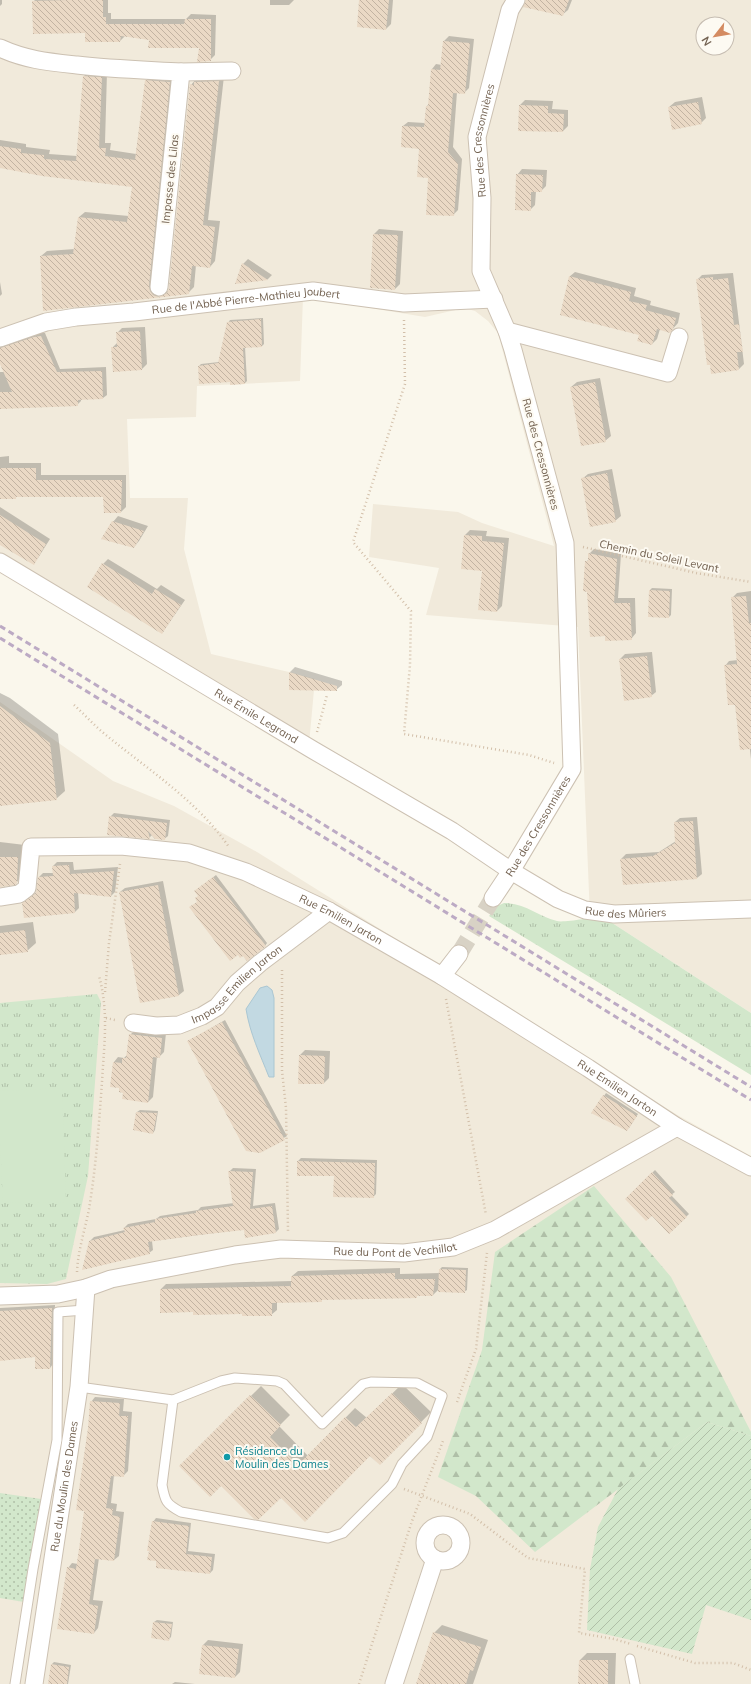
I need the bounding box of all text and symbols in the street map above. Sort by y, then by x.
north arrow [695,16,735,56]
text: N [698,34,715,48]
street label: Rue des Cressonnières [470,82,498,198]
street label: Impasse des Lilas [158,134,182,224]
street label: Rue de l'Abbé Pierre-Mathieu Joubert [151,284,341,317]
street label: Rue des Cressonnières [519,397,563,511]
street label: Chemin du Soleil Levant [598,537,720,576]
street label: Rue Émile Legrand [212,685,301,746]
street label: Rue des Cressonnières [502,773,574,879]
street label: Rue Emilien Jarton [297,891,385,947]
street label: Rue des Mûriers [584,903,667,921]
street label: Impasse Emilien Jarton [189,942,285,1026]
street label: Rue Emilien Jarton [575,1056,660,1119]
street label: Rue du Pont de Vechillot [333,1239,459,1260]
street label: Rue du Moulin des Dames [47,1420,81,1553]
place label: Résidence du Moulin des Dames [235,1444,328,1471]
marker: Résidence du Moulin des Dames [222,1452,232,1462]

